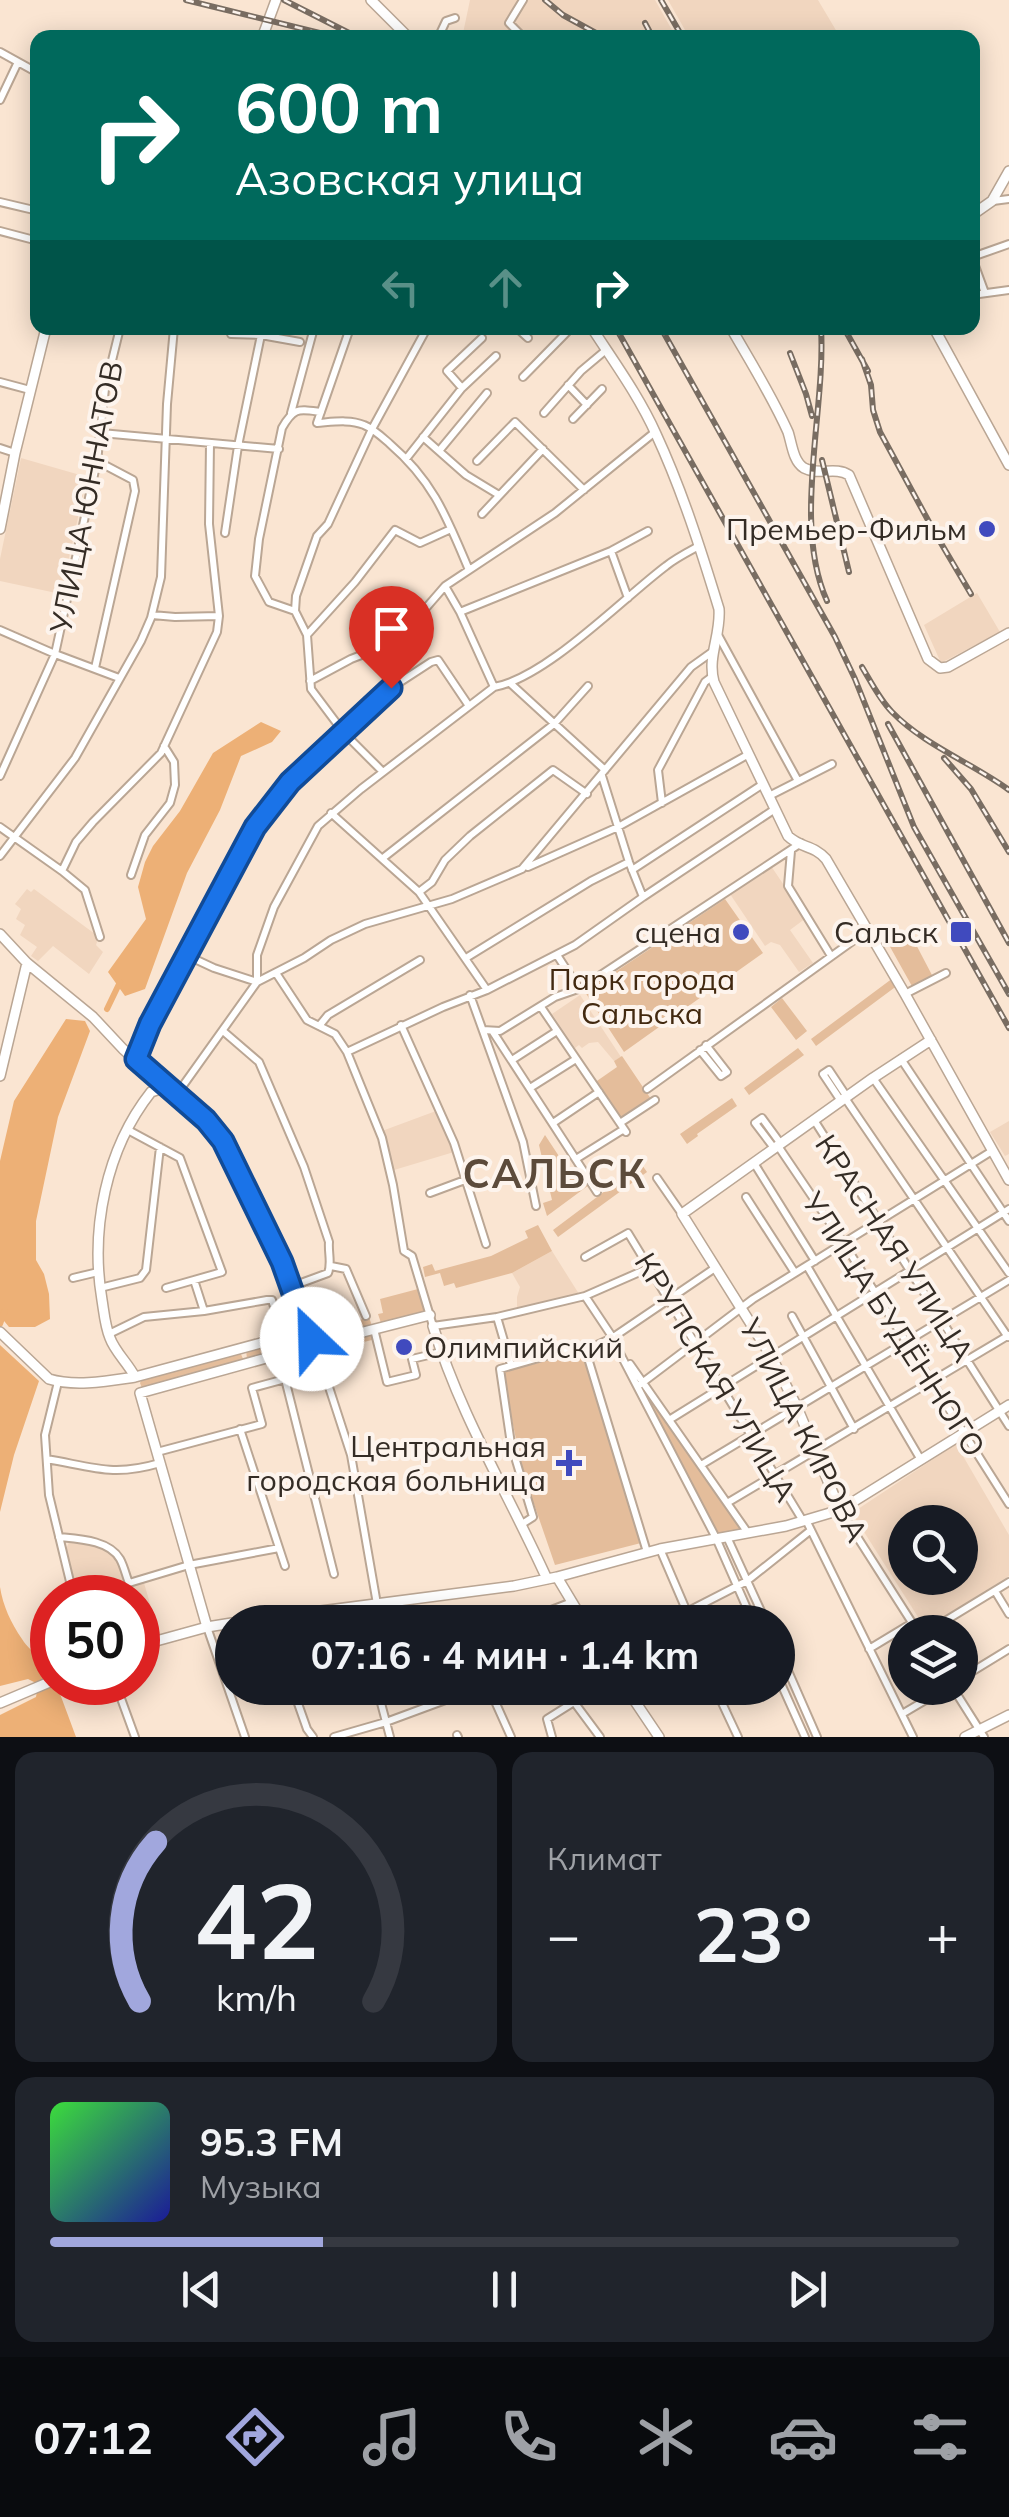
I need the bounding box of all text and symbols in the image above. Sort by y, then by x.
text: 600 m [235,63,443,151]
icon: right [70,70,200,200]
text: Азовская улица [235,150,584,206]
icon: left [373,260,428,315]
icon: ahead [478,260,533,315]
icon: right [583,260,638,315]
street label: УЛИЦА ЮННАТОВ [41,358,131,637]
place label: Премьер-Фильм [726,510,967,548]
marker: Премьер-Фильм [976,518,998,540]
pin [349,586,434,689]
icon: arrive [364,601,419,656]
place label: сцена [635,913,721,951]
place label: Сальск [834,913,939,951]
marker: Сальск [948,919,974,945]
marker: сцена [730,921,752,943]
park label: Парк города Сальска [549,960,735,1032]
street label: КРАСНАЯ УЛИЦА [807,1127,983,1369]
district label: САЛЬСК [462,1148,648,1198]
street label: УЛИЦА БУДЁННОГО [794,1184,994,1463]
street label: КРУПСКАЯ УЛИЦА [627,1246,805,1508]
position arrow [260,1287,364,1391]
street label: УЛИЦА КИРОВА [731,1311,877,1548]
place label: Олимпийский [424,1328,623,1366]
marker: Олимпийский [393,1336,415,1358]
place label: Центральная городская больница [246,1427,546,1499]
marker: Центральная городская больница [556,1450,582,1476]
map controls [888,1505,978,1705]
button: search [888,1505,978,1595]
speed limit sign: 50 [30,1575,160,1705]
button: layers [888,1615,978,1705]
text: 07:16 · 4 мин · 1.4 km [311,1631,699,1679]
text: Климат [547,1838,661,1878]
text: 42 [194,1854,318,1985]
text: 23° [694,1887,812,1981]
text: − [547,1900,580,1969]
text: + [926,1900,959,1969]
text: km/h [216,1975,296,2020]
text: 95.3 FM [200,2118,343,2166]
text: Музыка [200,2166,322,2206]
icon: previous [174,2262,229,2317]
icon: pause [477,2262,532,2317]
icon: next [780,2262,835,2317]
icon: directions [220,2402,290,2472]
icon: music [357,2402,427,2472]
icon: phone [494,2402,564,2472]
icon: climate [631,2402,701,2472]
icon: car [768,2402,838,2472]
icon: filters [905,2402,975,2472]
text: 07:12 [34,2409,153,2465]

